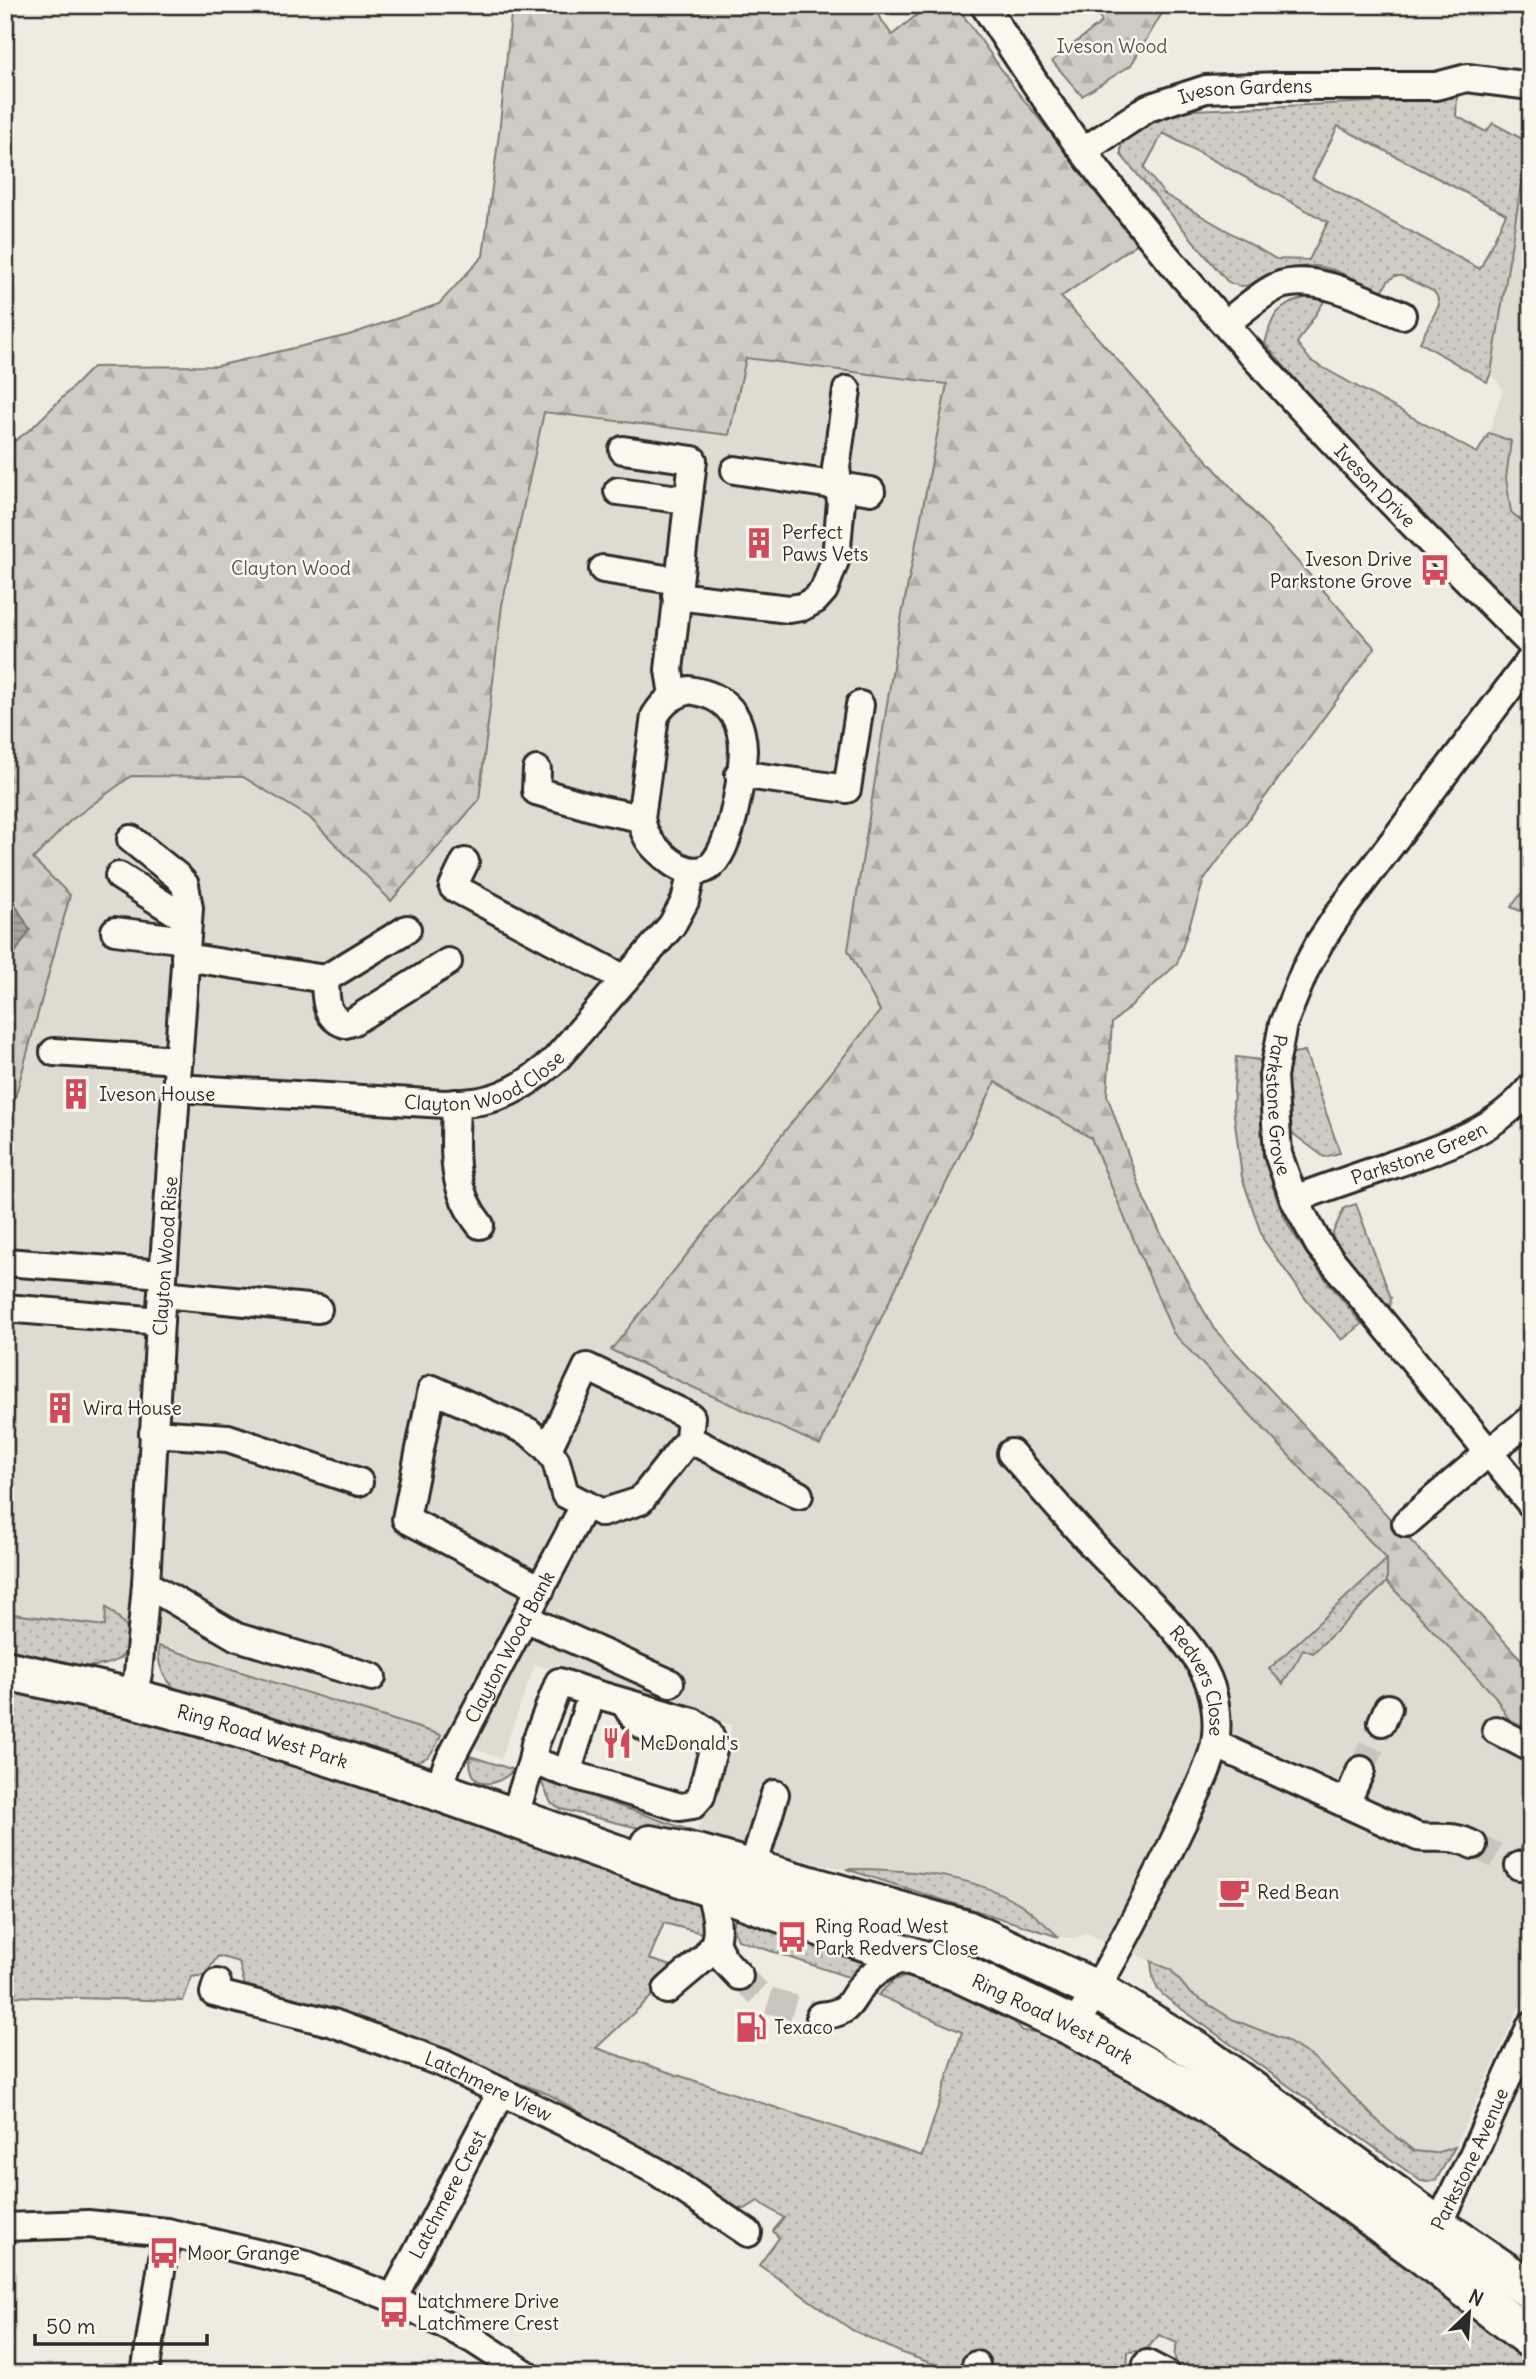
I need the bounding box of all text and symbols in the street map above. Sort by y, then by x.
park label: Iveson Wood [1057,34,1168,58]
street label: Iveson Gardens [1175,74,1312,109]
street label: Iveson Drive [1329,439,1421,532]
place label: Perfect Paws Vets [782,520,868,566]
building icon: Perfect Paws Vets [742,526,776,560]
place label: Iveson Drive Parkstone Grove [1270,547,1412,593]
bus stop icon: Iveson Drive Parkstone Grove [1418,553,1452,587]
park label: Clayton Wood [231,556,351,580]
street label: Parkstone Grove [1261,1032,1297,1179]
street label: Clayton Wood Close [403,1046,570,1116]
building icon: Iveson House [59,1077,93,1111]
place label: Iveson House [99,1082,215,1106]
street label: Parkstone Green [1348,1116,1491,1190]
street label: Clayton Wood Rise [147,1175,183,1337]
building icon: Wira House [43,1391,77,1425]
place label: Wira House [83,1396,182,1420]
street label: Clayton Wood Bank [459,1567,560,1727]
street label: Redvers Close [1165,1620,1229,1737]
street label: Ring Road West Park [174,1699,351,1773]
restaurant icon: McDonald's [600,1726,634,1760]
place label: McDonald's [640,1731,738,1755]
cafe icon: Red Bean [1217,1875,1251,1909]
place label: Red Bean [1257,1880,1339,1904]
place label: Ring Road West Park Redvers Close [815,1914,979,1960]
bus stop icon: Ring Road West Park Redvers Close [775,1920,809,1954]
street label: Ring Road West Park [968,1968,1138,2069]
fuel station icon: Texaco [734,2010,768,2044]
place label: Texaco [774,2015,833,2039]
street label: Latchmere View [421,2046,556,2127]
street label: Parkstone Avenue [1425,2084,1513,2234]
street label: Latchmere Crest [404,2126,491,2263]
bus stop icon: Moor Grange [147,2236,181,2270]
place label: Moor Grange [187,2241,300,2265]
north arrow [1434,2278,1504,2348]
text: N [1465,2284,1487,2311]
place label: Latchmere Drive Latchmere Crest [417,2289,559,2335]
bus stop icon: Latchmere Drive Latchmere Crest [377,2295,411,2329]
scale bar [35,2302,206,2346]
text: 50 m [46,2313,95,2340]

